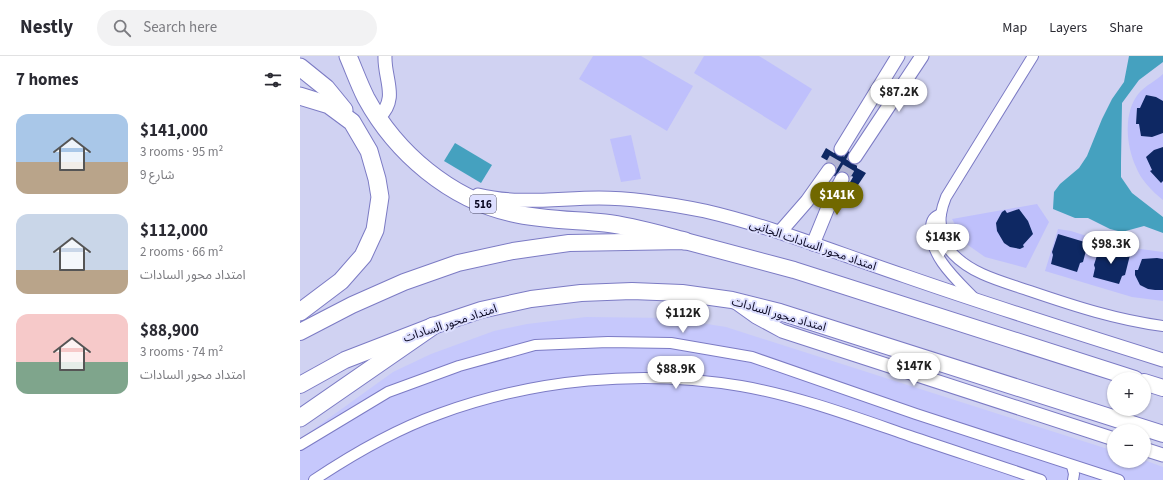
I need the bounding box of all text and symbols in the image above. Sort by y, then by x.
search box [97,10,377,46]
text: Nestly [20,14,73,41]
icon: search [111,17,133,39]
text: Search here [143,17,217,38]
text: Map [1002,18,1027,38]
text: Layers [1049,18,1087,38]
text: Share [1109,18,1143,38]
text: 7 homes [16,68,78,92]
icon: filters [262,69,284,91]
pin: $87.2K [866,79,932,113]
text: $87.2K [879,83,919,101]
text: $141,000 [140,119,208,143]
icon: home [48,130,96,178]
text: 3 rooms · 95 m² [140,143,223,161]
text: شارع 9 [140,166,174,184]
pin: $141K [809,182,865,216]
text: $141K [819,186,855,204]
road number: 516 [470,195,496,213]
street label: امتداد محور السادات الجانبى [747,216,879,275]
text: $112,000 [140,219,208,243]
pin: $143K [915,224,971,258]
text: $143K [925,228,961,246]
icon: home [48,230,96,278]
pin: $98.3K [1078,231,1144,265]
text: $98.3K [1091,235,1131,253]
text: 2 rooms · 66 m² [140,243,223,261]
text: امتداد محور السادات [140,266,246,284]
street label: امتداد محور السادات [730,293,828,336]
street label: امتداد محور السادات [401,300,499,347]
pin: $112K [655,300,711,334]
text: $112K [665,304,701,322]
text: $88,900 [140,319,199,343]
icon: home [48,330,96,378]
text: 3 rooms · 74 m² [140,343,223,361]
pin: $147K [886,353,942,387]
pin: $88.9K [643,356,709,390]
text: $147K [896,357,932,375]
text: $88.9K [656,360,696,378]
text: امتداد محور السادات [140,366,246,384]
map controls [1107,372,1151,468]
button: + [1107,372,1151,416]
button: − [1107,424,1151,468]

